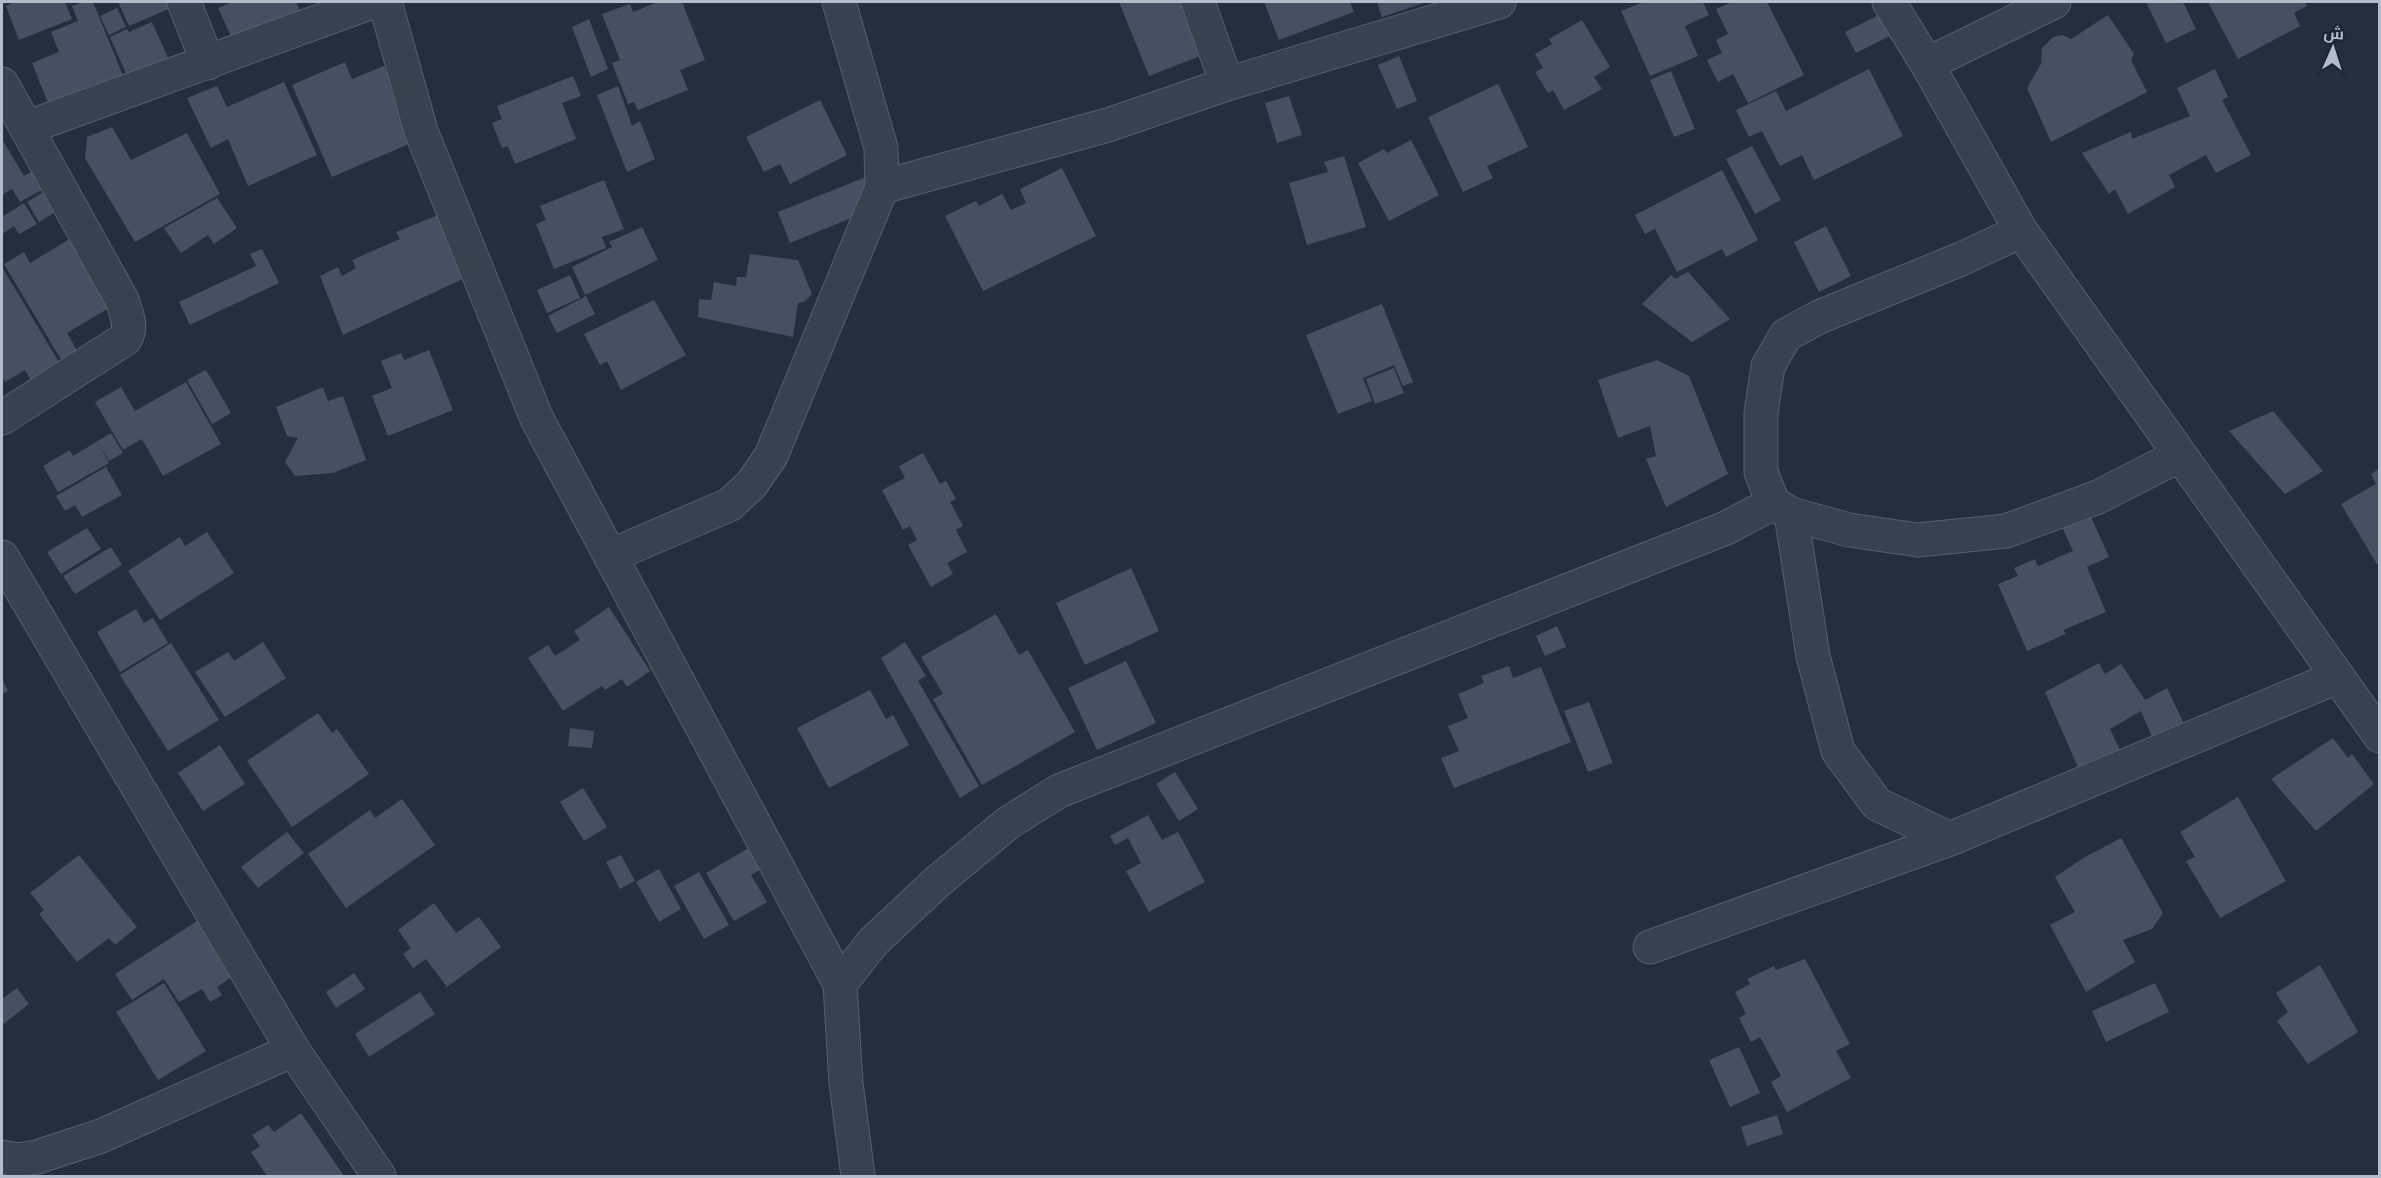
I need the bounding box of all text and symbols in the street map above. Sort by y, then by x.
north arrow [2303,18,2363,78]
text: ش [2323,24,2344,46]

